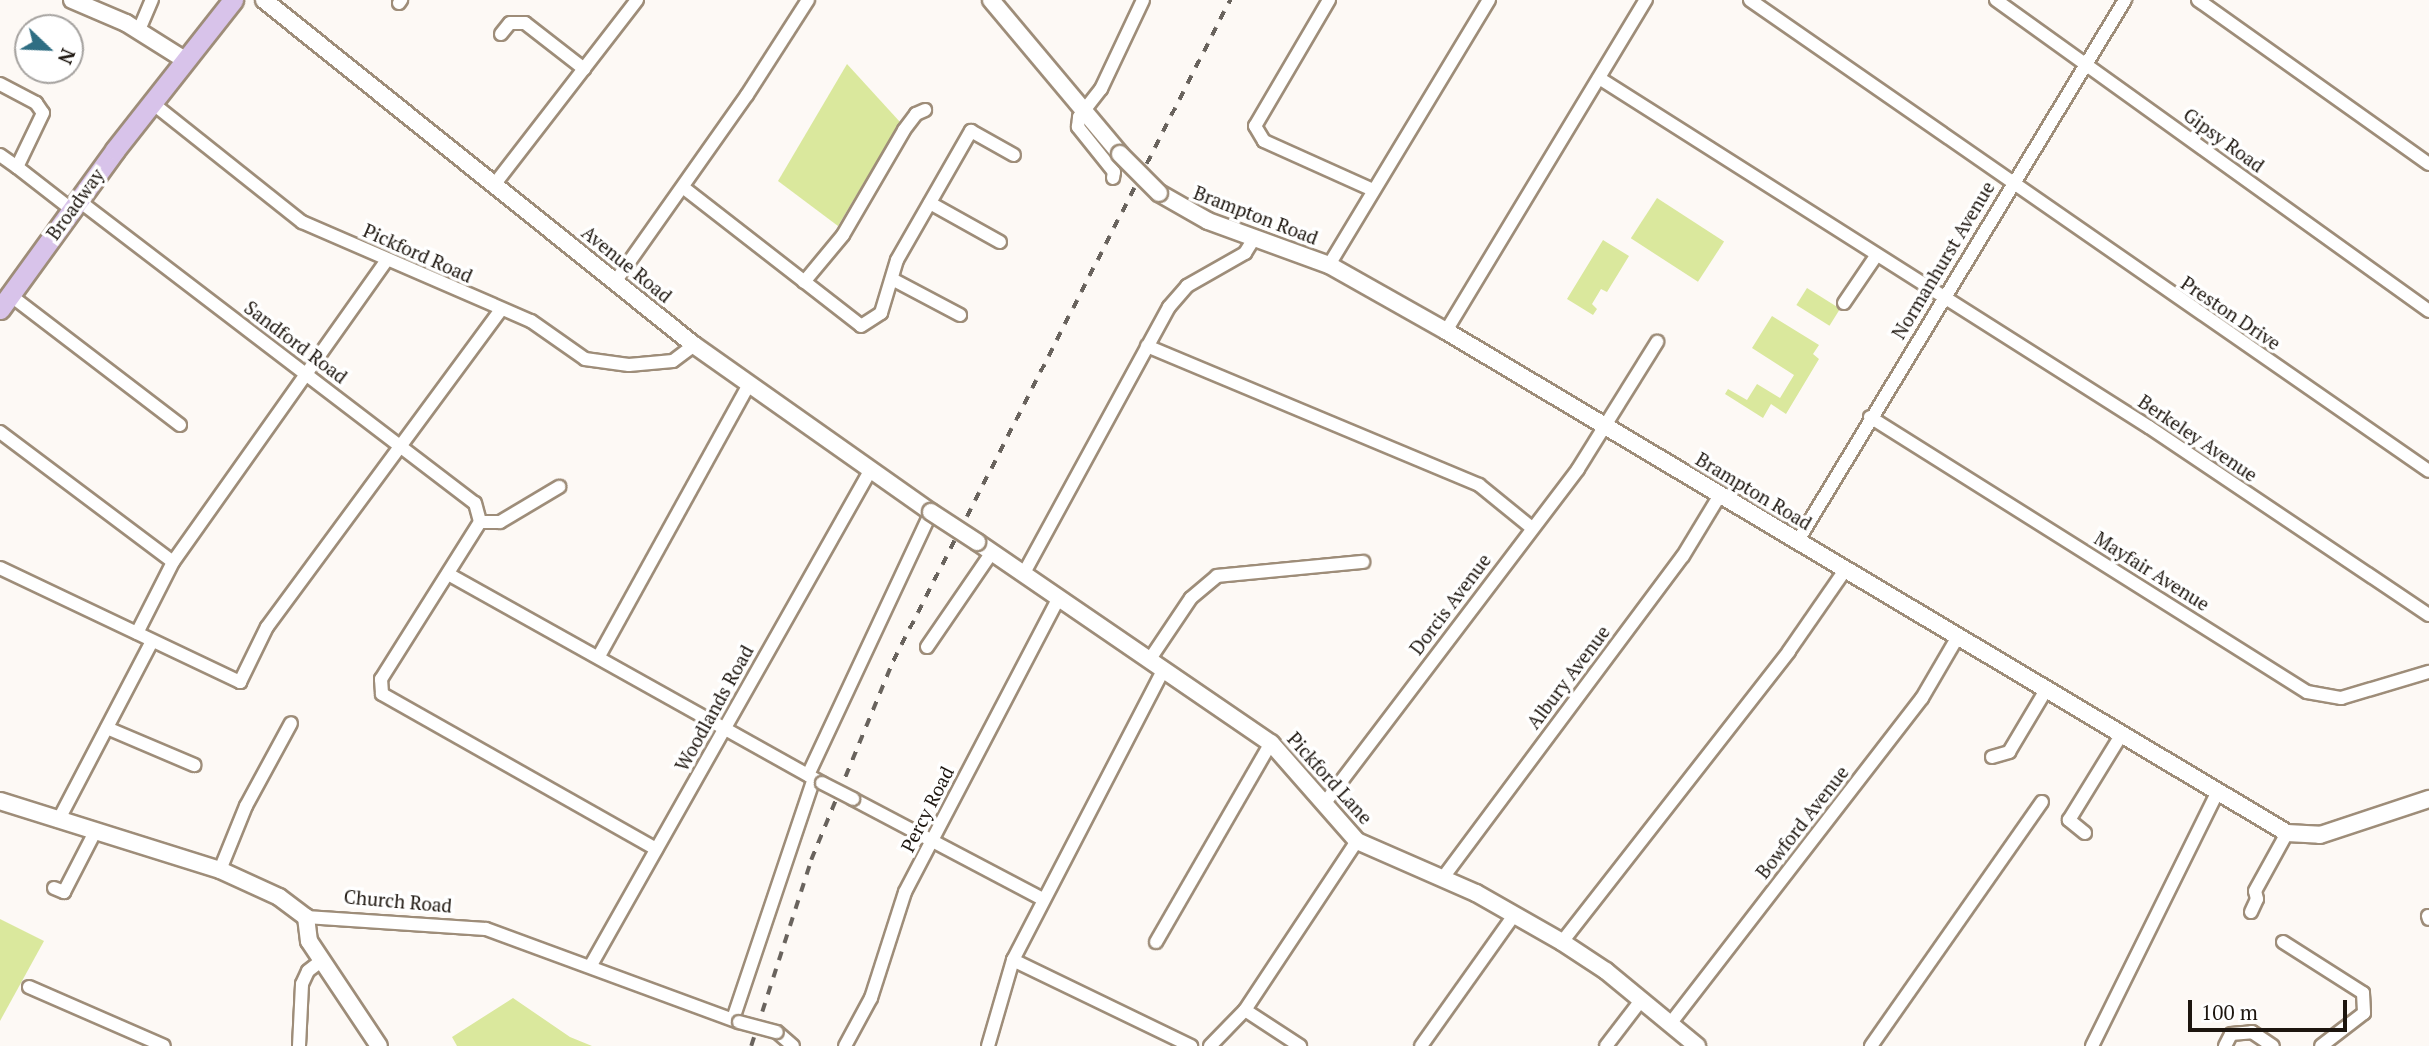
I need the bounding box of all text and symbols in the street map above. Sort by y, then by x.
north arrow [14,14,84,84]
text: N [53,45,81,68]
street label: Gipsy Road [2179,103,2269,177]
street label: Broadway [41,164,109,244]
street label: Normanhurst Avenue [1887,177,1999,343]
street label: Brampton Road [1191,181,1321,249]
street label: Pickford Road [360,219,476,287]
street label: Avenue Road [577,221,677,307]
street label: Preston Drive [2177,271,2285,355]
street label: Sandford Road [240,296,352,388]
street label: Berkeley Avenue [2134,390,2262,486]
street label: Brampton Road [1692,447,1816,535]
street label: Mayfair Avenue [2090,526,2214,616]
street label: Dorcis Avenue [1405,549,1495,659]
street label: Albury Avenue [1522,621,1614,733]
street label: Woodlands Road [670,641,758,775]
street label: Pickford Lane [1283,727,1377,829]
street label: Bowford Avenue [1751,761,1853,883]
street label: Percy Road [896,762,958,856]
street label: Church Road [343,885,453,917]
scale bar [2191,986,2350,1030]
text: 100 m [2201,998,2258,1026]

